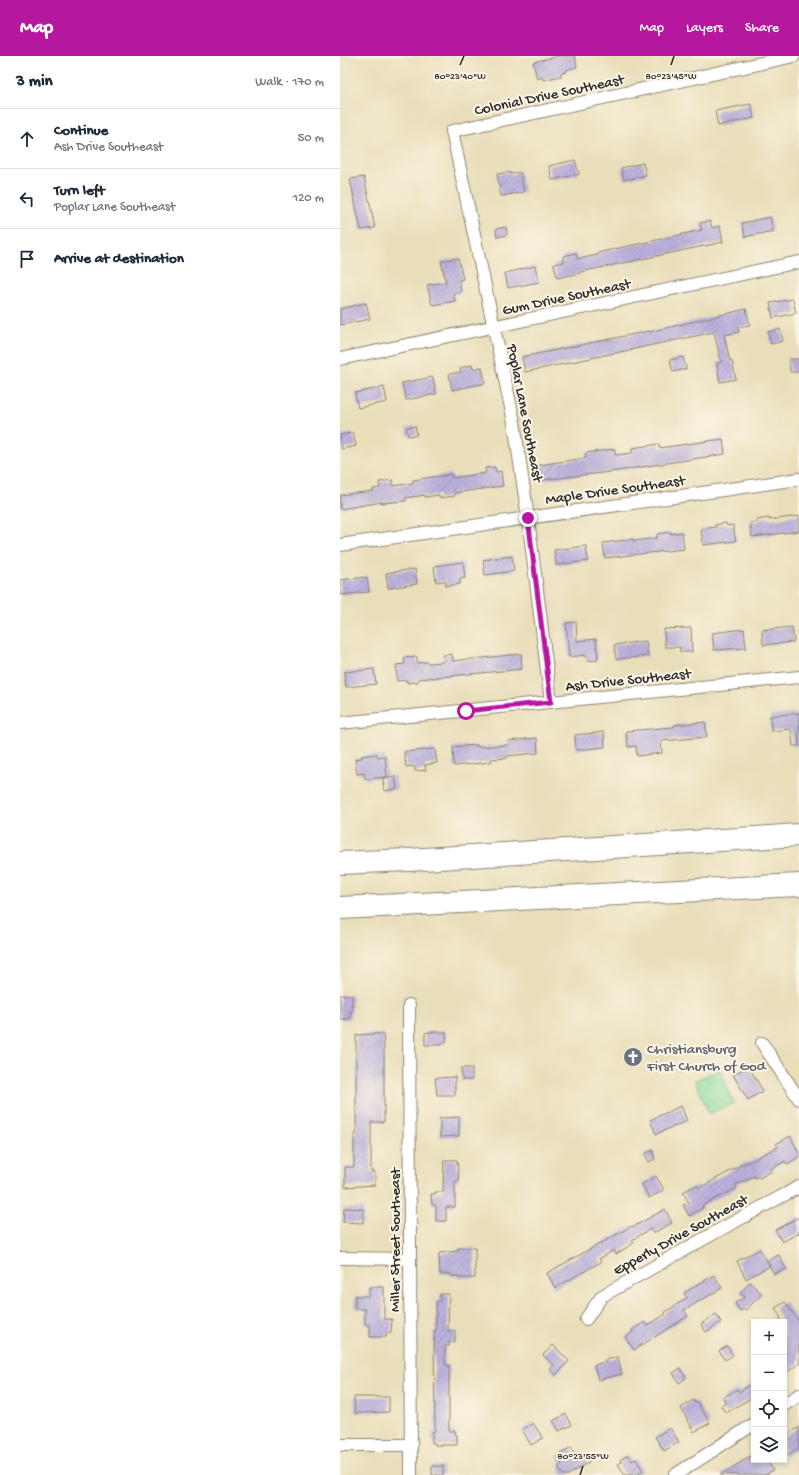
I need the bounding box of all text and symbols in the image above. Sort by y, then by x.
text: Map [20,17,53,40]
text: Map [640,20,664,37]
text: Layers [686,20,723,37]
text: Share [745,20,779,37]
text: 80°23'40"W [434,71,486,83]
street label: Colonial Drive Southeast [473,71,628,121]
text: 80°23'45"W [646,71,697,83]
text: 3 min [16,72,53,92]
text: Walk · 170 m [255,75,324,90]
text: Continue [54,122,108,140]
icon: ahead [16,128,38,150]
text: 50 m [297,131,324,146]
text: Ash Drive Southeast [54,140,163,155]
text: Turn left [54,182,105,200]
icon: left [16,188,38,210]
text: 120 m [293,191,324,206]
text: Poplar Lane Southeast [54,200,175,215]
icon: arrive [16,248,38,270]
text: Arrive at destination [54,250,184,268]
street label: Gum Drive Southeast [501,275,634,320]
street label: Poplar Lane Southeast [502,342,547,486]
street label: Maple Drive Southeast [544,472,688,510]
route end [519,509,537,527]
street label: Ash Drive Southeast [565,665,694,697]
route start [457,702,475,720]
place label: Christiansburg First Church of God [646,1041,767,1076]
church icon: Christiansburg First Church of God [622,1046,644,1068]
street label: Miller Street Southeast [387,1166,405,1312]
street label: Epperly Drive Southeast [610,1190,753,1280]
map controls [751,1319,787,1463]
button: + [751,1319,787,1355]
button: − [751,1355,787,1391]
button: locate [751,1391,787,1427]
button: layers [751,1427,787,1463]
text: 80°23'55"W [557,1451,609,1463]

